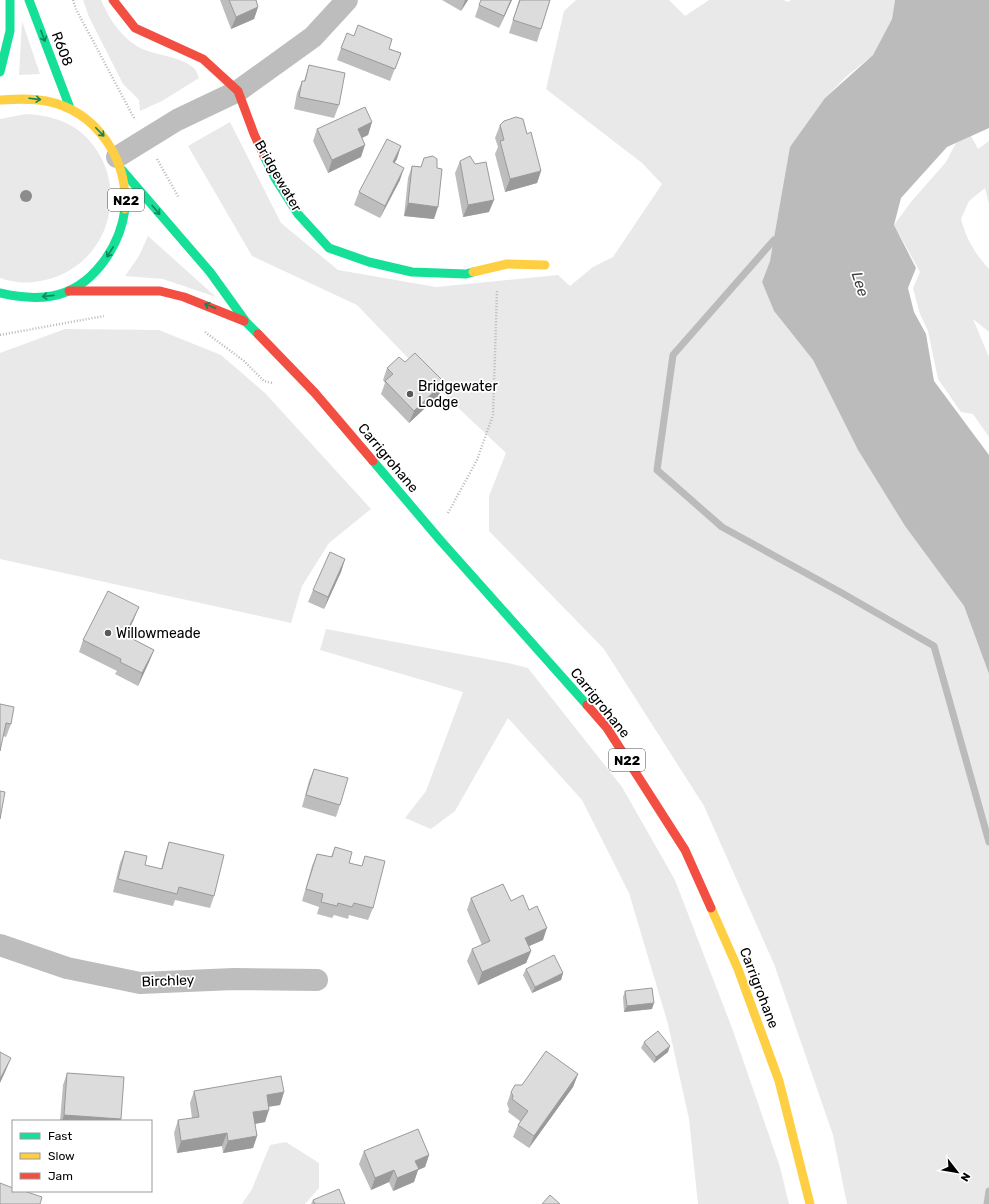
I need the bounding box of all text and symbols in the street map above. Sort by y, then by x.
street label: R608 [48,29,76,69]
one-way arrow [39,30,47,42]
one-way arrow [29,95,42,103]
one-way arrow [95,127,105,137]
street label: Bridgewater [251,137,306,215]
road number: N22 [108,189,144,211]
one-way arrow [152,205,161,216]
one-way arrow [106,246,114,257]
water label: Lee [848,269,873,299]
one-way arrow [41,292,54,299]
one-way arrow [204,302,216,310]
place label: Bridgewater Lodge [418,378,498,411]
marker: Bridgewater Lodge [405,389,415,399]
street label: Carrigrohane [354,420,422,496]
place label: Willowmeade [116,625,201,642]
marker: Willowmeade [103,628,113,638]
street label: Carrigrohane [567,665,634,742]
road number: N22 [609,749,645,771]
street label: Carrigrohane [736,945,782,1031]
street label: Birchley [141,972,195,990]
legend [12,1120,152,1192]
text: Fast [48,1129,72,1143]
text: Slow [48,1149,75,1163]
north arrow [937,1152,977,1192]
text: Jam [48,1169,73,1183]
text: N [957,1170,973,1184]

